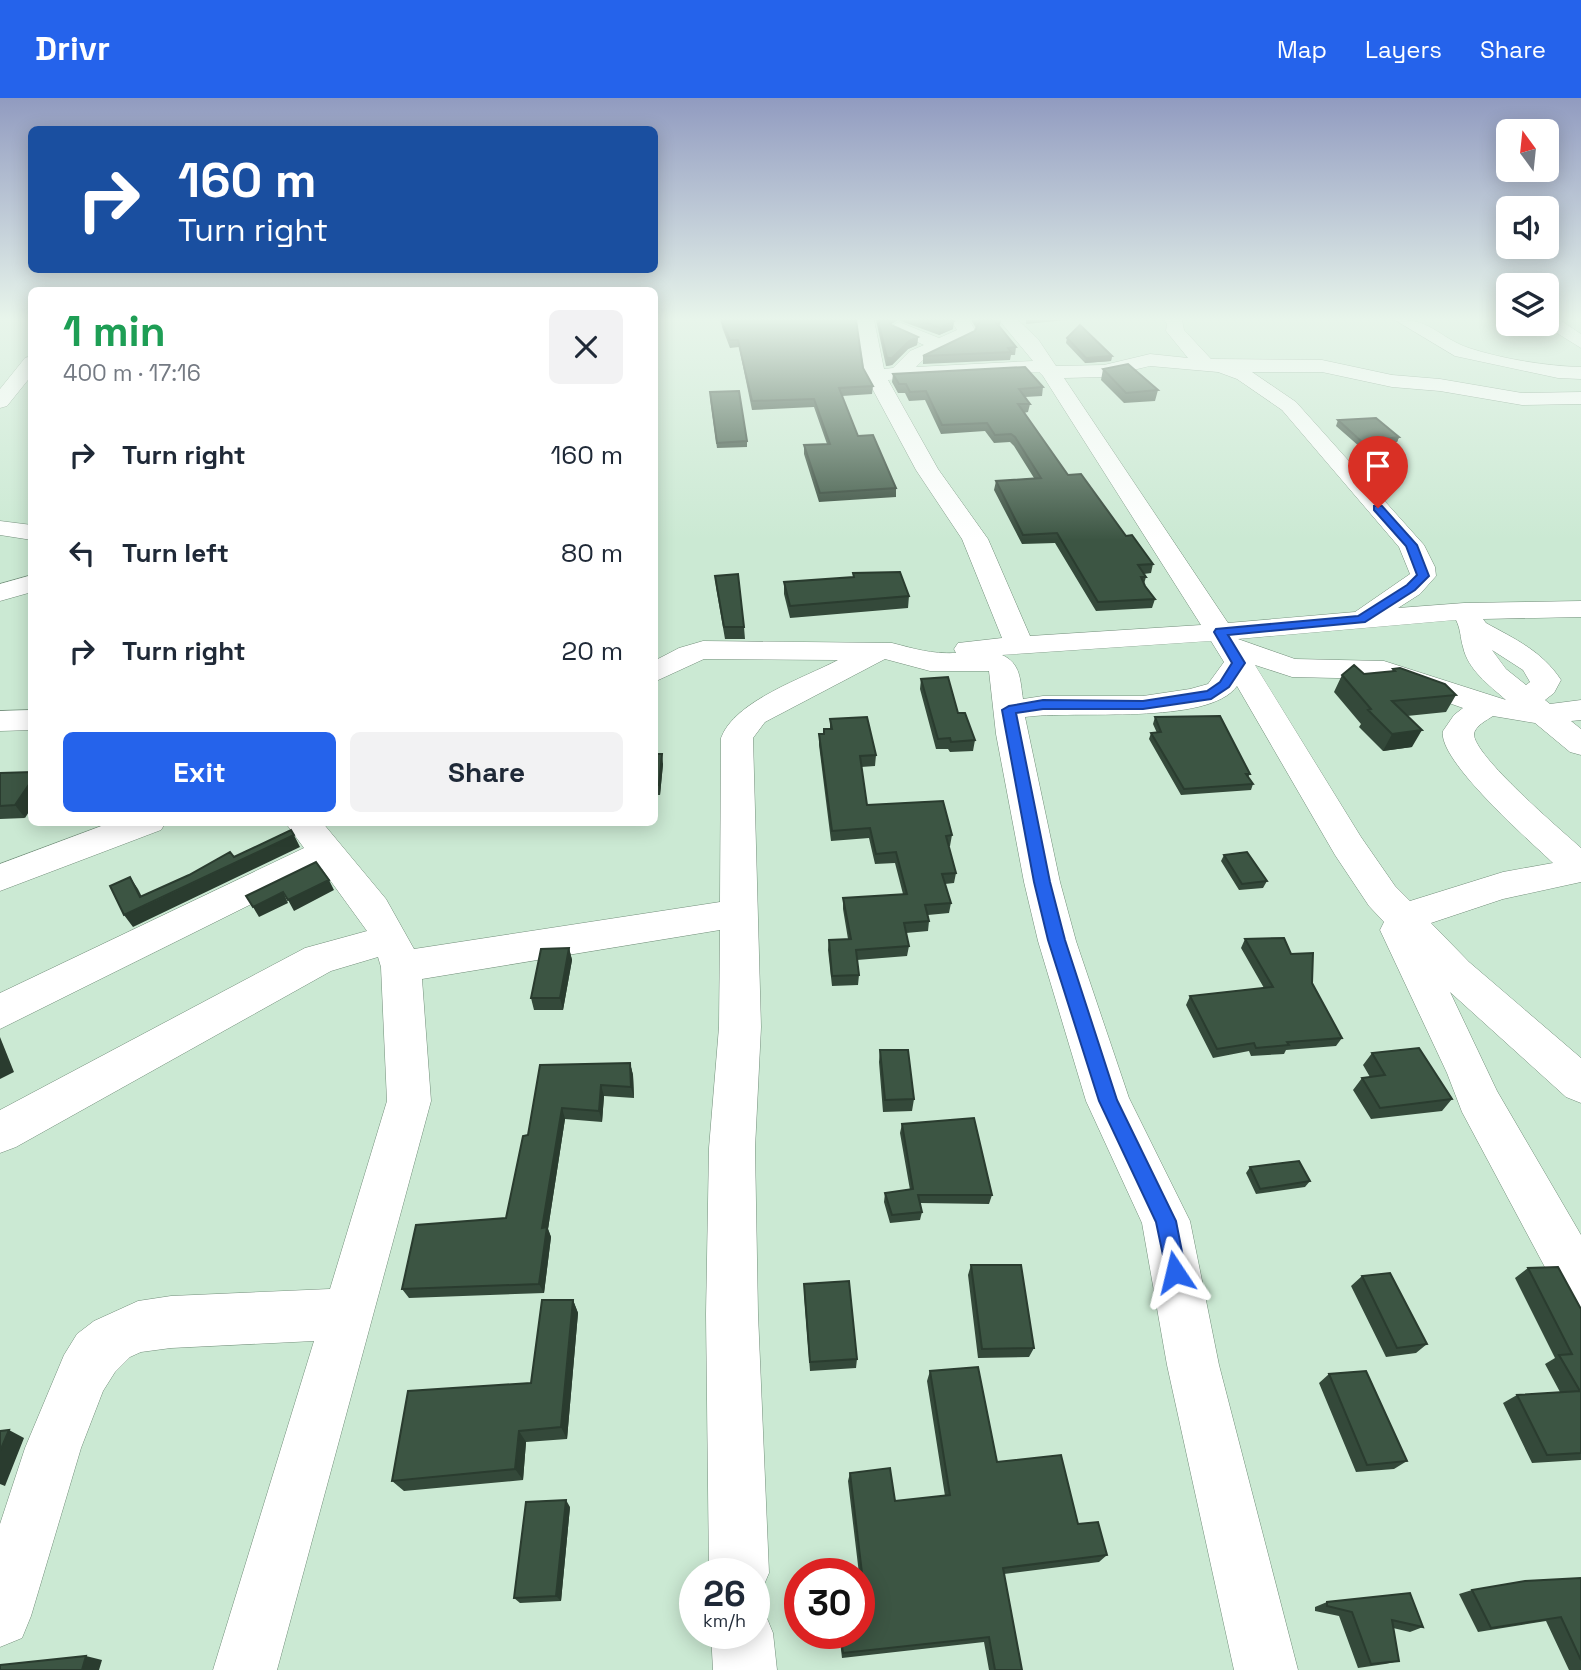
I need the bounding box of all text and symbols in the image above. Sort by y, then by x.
text: Drivr [35,28,110,70]
text: Map [1277,34,1327,65]
text: Layers [1365,34,1442,65]
text: Share [1480,34,1546,65]
north arrow [1496,119,1559,182]
map controls [1496,119,1559,336]
text: 160 m [178,149,316,211]
icon: right [63,154,154,245]
button: sound [1496,196,1559,259]
text: Turn right [178,210,328,250]
button: layers [1496,273,1559,336]
text: 1 min [63,305,166,358]
button: close [549,310,623,384]
text: 400 m · 17:16 [63,358,201,388]
icon: right [63,436,101,474]
pin [1348,436,1408,508]
text: Turn right [122,438,246,472]
text: 160 m [551,438,623,472]
icon: arrive [1359,447,1397,485]
icon: left [63,534,101,572]
text: Turn left [122,536,229,570]
text: 80 m [561,536,623,570]
icon: right [63,632,101,670]
text: Turn right [122,634,246,668]
text: 20 m [562,634,623,668]
button: Exit [63,732,336,812]
button: Share [350,732,623,812]
position arrow [1138,1235,1212,1309]
speed limit sign: 30 [784,1558,875,1649]
text: 26 [703,1572,746,1616]
text: km/h [703,1609,746,1632]

